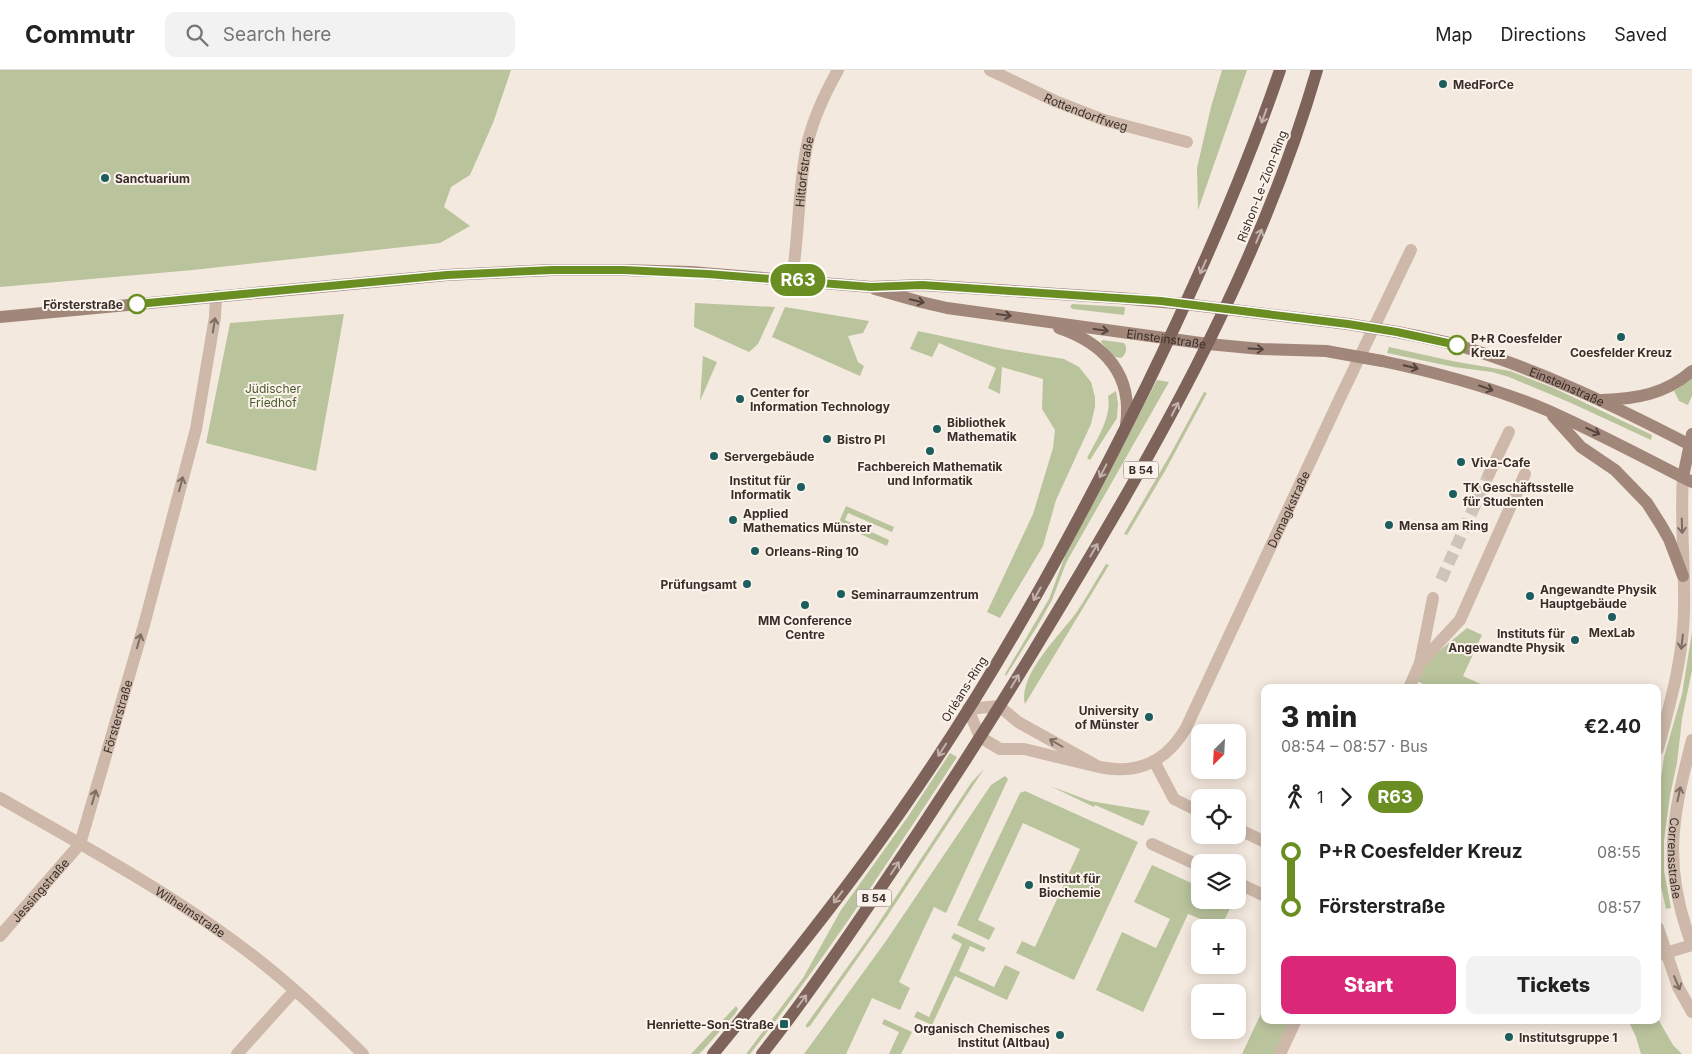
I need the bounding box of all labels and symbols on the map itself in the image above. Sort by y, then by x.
place label: MedForCe [1453,77,1514,92]
marker: MedForCe [1437,78,1449,90]
street label: Rottendorffweg [1042,89,1130,134]
one-way arrow [1259,108,1268,123]
street label: Rishon-Le-Zion-Ring [1234,128,1290,244]
street label: Hittorfstraße [792,135,816,208]
place label: Sanctuarium [115,171,190,186]
marker: Sanctuarium [99,172,111,184]
one-way arrow [1255,228,1264,243]
one-way arrow [1197,259,1207,274]
line badge: R63 [769,264,827,296]
marker: Försterstraße [127,294,147,314]
place label: Försterstraße [43,297,123,312]
one-way arrow [909,297,925,306]
one-way arrow [995,311,1011,321]
one-way arrow [209,318,219,334]
one-way arrow [1093,325,1109,335]
street label: Einsteinstraße [1126,325,1207,351]
place label: P+R Coesfelder Kreuz [1471,331,1562,360]
marker: Coesfelder Kreuz [1615,331,1627,343]
marker: P+R Coesfelder Kreuz [1447,335,1467,355]
one-way arrow [1248,344,1264,353]
place label: Coesfelder Kreuz [1570,345,1672,360]
one-way arrow [1403,363,1419,372]
street label: Einsteinstraße [1527,363,1607,409]
park label: Jüdischer Friedhof [245,381,301,410]
one-way arrow [1478,384,1494,393]
place label: Center for Information Technology [750,385,891,414]
marker: Center for Information Technology [734,393,746,405]
one-way arrow [1171,402,1180,417]
place label: Bibliothek Mathematik [947,415,1017,444]
marker: Bibliothek Mathematik [931,423,943,435]
one-way arrow [1585,427,1600,437]
place label: Bistro PI [837,432,885,447]
marker: Bistro PI [821,433,833,445]
marker: Fachbereich Mathematik und Informatik [924,445,936,457]
place label: Servergebäude [724,449,814,464]
marker: Servergebäude [708,450,720,462]
place label: Viva-Cafe [1471,455,1530,470]
marker: Viva-Cafe [1455,456,1467,468]
place label: Fachbereich Mathematik und Informatik [857,459,1003,488]
road number: B 54 [1124,462,1158,478]
one-way arrow [1098,463,1107,478]
street label: Domagkstraße [1264,468,1312,550]
place label: Institut für Informatik [730,473,791,502]
one-way arrow [177,477,187,493]
place label: TK Geschäftsstelle für Studenten [1463,480,1574,509]
marker: Institut für Informatik [795,481,807,493]
marker: TK Geschäftsstelle für Studenten [1447,488,1459,500]
place label: Applied Mathematics Münster [743,506,872,535]
marker: Applied Mathematics Münster [727,514,739,526]
one-way arrow [1677,517,1686,533]
place label: Mensa am Ring [1399,518,1488,533]
marker: Mensa am Ring [1383,519,1395,531]
one-way arrow [1089,542,1099,557]
place label: Orleans-Ring 10 [765,544,859,559]
marker: Orleans-Ring 10 [749,545,761,557]
place label: Prüfungsamt [661,577,738,592]
marker: Prüfungsamt [741,578,753,590]
place label: Angewandte Physik Hauptgebäude [1540,582,1657,611]
one-way arrow [1032,586,1042,601]
place label: Seminarraumzentrum [851,587,979,602]
marker: Seminarraumzentrum [835,588,847,600]
marker: Angewandte Physik Hauptgebäude [1524,590,1536,602]
marker: MM Conference Centre [799,599,811,611]
marker: MexLab [1606,611,1618,623]
place label: MM Conference Centre [758,613,852,642]
place label: MexLab [1589,625,1636,640]
place label: Instituts für Angewandte Physik [1448,626,1565,655]
one-way arrow [135,634,145,650]
marker: Instituts für Angewandte Physik [1569,634,1581,646]
one-way arrow [1677,634,1687,650]
street label: Orléans-Ring [938,653,990,725]
one-way arrow [1011,674,1021,688]
street label: Försterstraße [99,678,135,755]
place label: University of Münster [1075,703,1140,732]
marker: University of Münster [1143,711,1155,723]
north arrow [1191,724,1246,779]
one-way arrow [1050,738,1064,748]
one-way arrow [937,742,947,756]
one-way arrow [1675,787,1684,803]
one-way arrow [89,790,99,806]
street label: Corrensstraße [1666,817,1685,900]
street label: Jessingstraße [8,855,72,925]
one-way arrow [889,861,900,875]
place label: Institut für Biochemie [1039,871,1101,900]
marker: Institut für Biochemie [1023,879,1035,891]
street label: Wilhelmstraße [153,883,229,940]
one-way arrow [833,890,844,903]
road number: B 54 [856,890,892,906]
one-way arrow [1673,975,1683,990]
one-way arrow [796,995,807,1008]
place label: Henriette-Son-Straße [647,1017,774,1032]
marker: Henriette-Son-Straße [778,1018,790,1030]
place label: Organisch Chemisches Institut (Altbau) [914,1021,1050,1050]
marker: Organisch Chemisches Institut (Altbau) [1054,1029,1066,1041]
place label: Institutsgruppe 1 [1519,1030,1617,1045]
marker: Institutsgruppe 1 [1503,1031,1515,1043]

